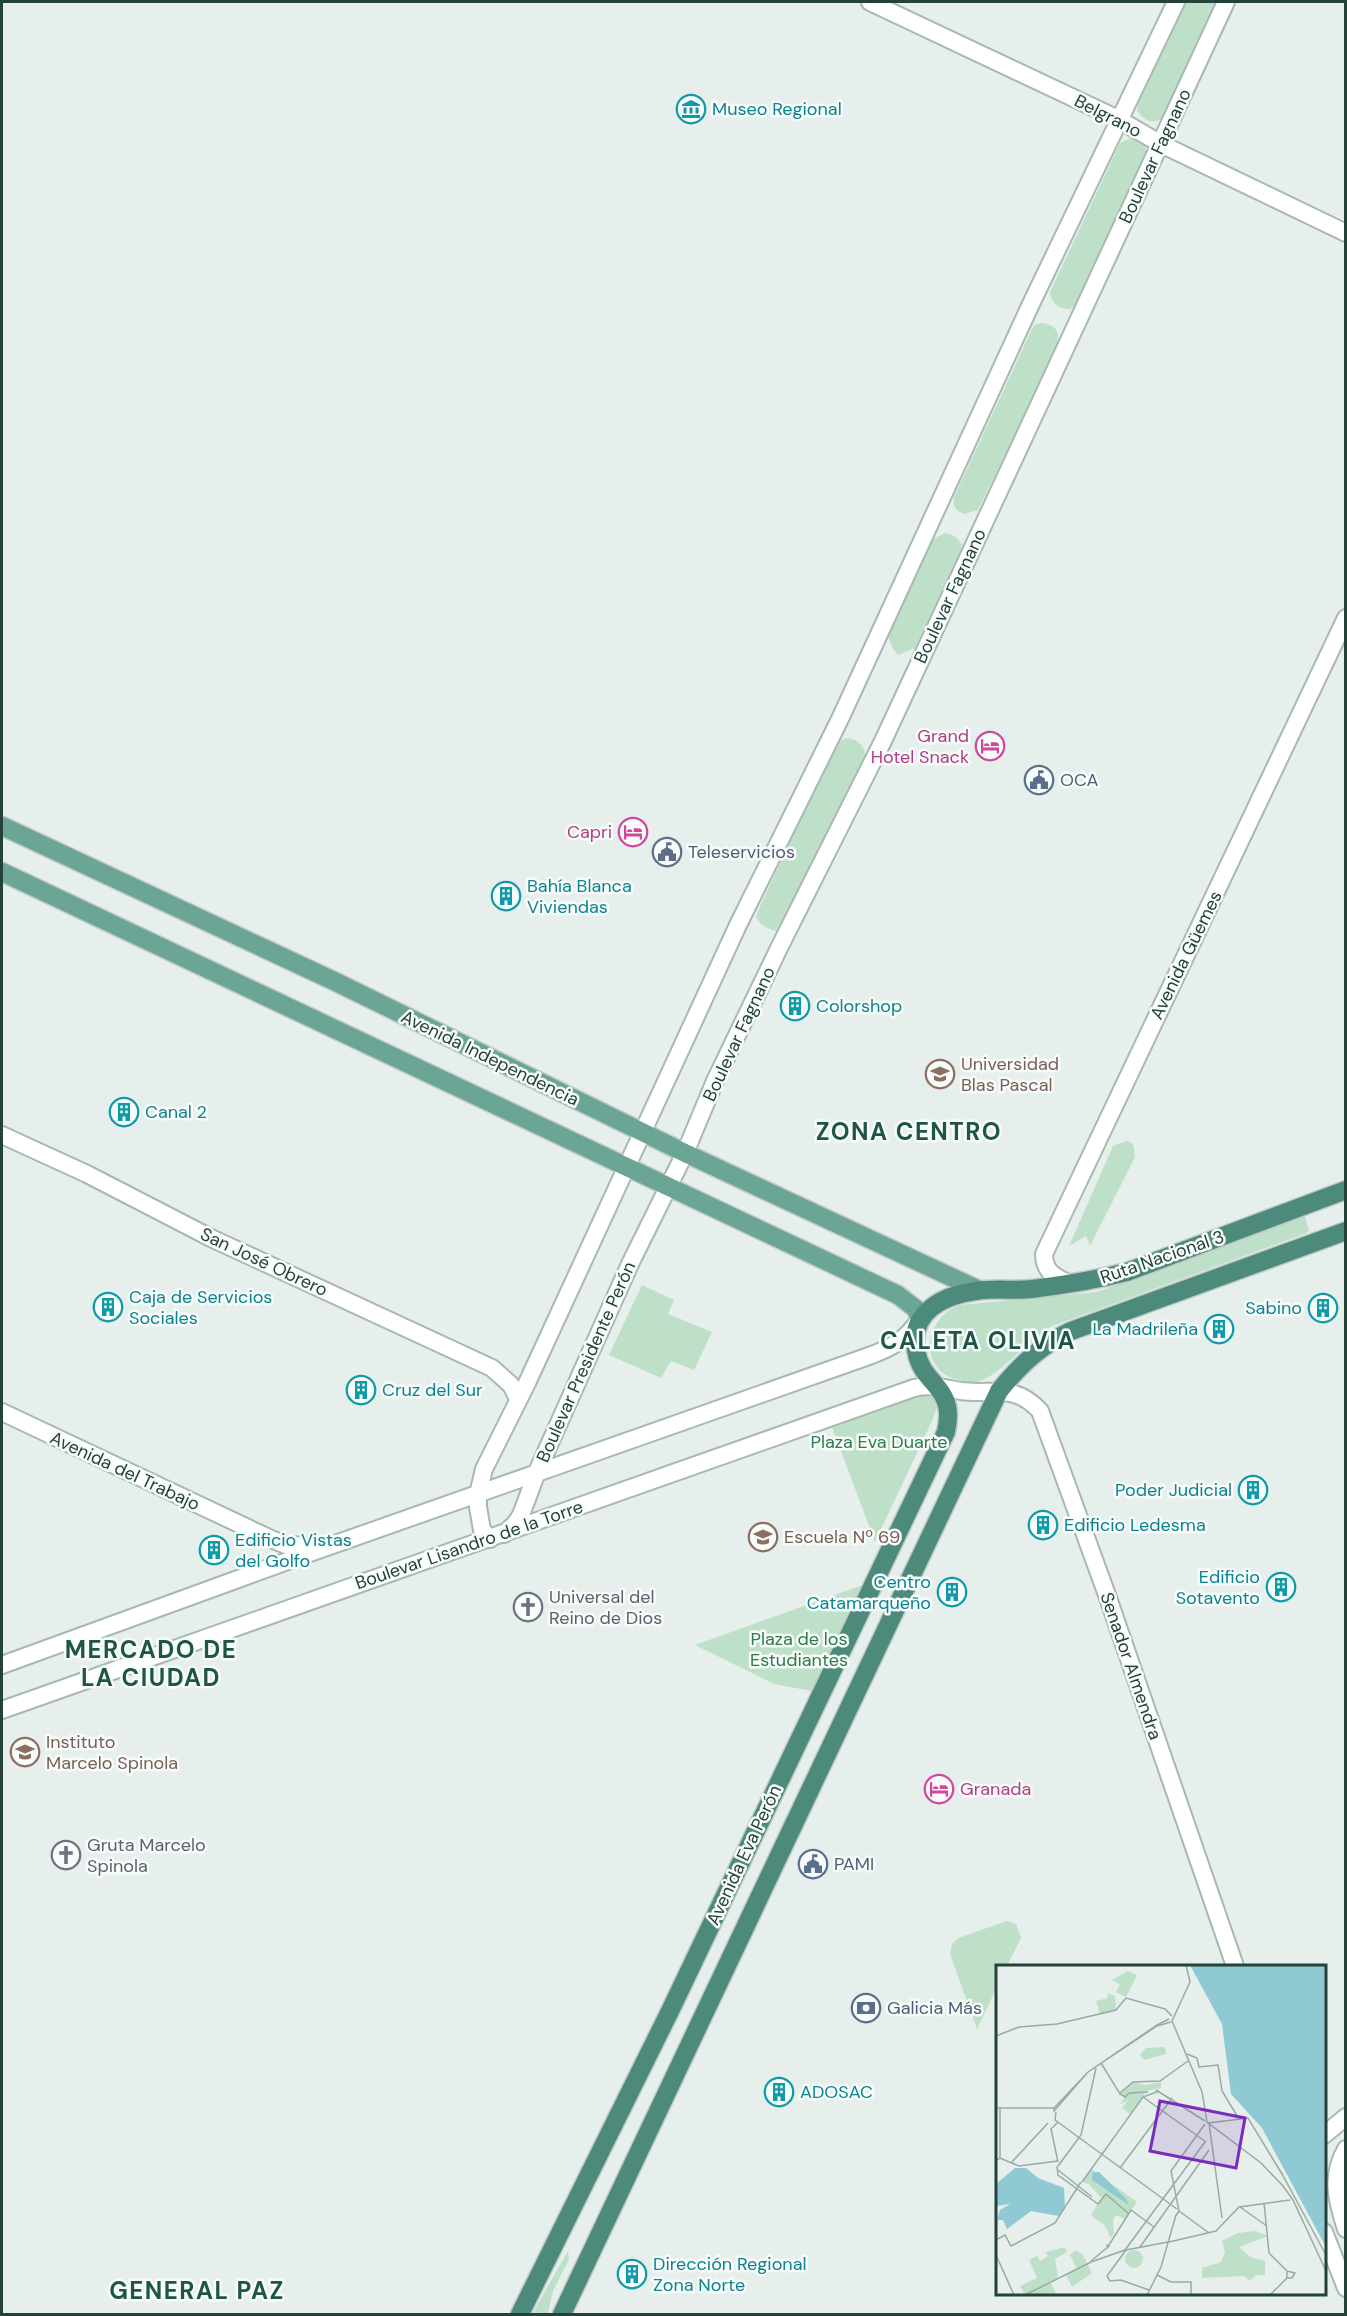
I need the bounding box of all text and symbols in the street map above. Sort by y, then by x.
street label: Boulevar Fagnano [1113,85,1197,227]
street label: Belgrano [1070,89,1146,143]
museum icon: Museo Regional [675,93,707,125]
place label: Museo Regional [712,97,842,121]
street label: Boulevar Fagnano [908,525,992,667]
place label: Grand Hotel Snack [871,724,969,769]
hotel icon: Grand Hotel Snack [974,730,1006,762]
public building icon: OCA [1023,764,1055,796]
place label: OCA [1060,768,1099,792]
hotel icon: Capri [617,816,649,848]
place label: Capri [567,820,612,844]
public building icon: Teleservicios [651,836,683,868]
place label: Teleservicios [688,840,795,864]
place label: Bahía Blanca Viviendas [527,874,632,919]
building icon: Bahía Blanca Viviendas [490,880,522,912]
street label: Avenida Güemes [1144,887,1228,1023]
street label: Boulevar Fagnano [697,963,781,1105]
building icon: Colorshop [779,990,811,1022]
place label: Colorshop [816,994,902,1018]
street label: Avenida Independencia [397,1004,583,1112]
place label: Universidad Blas Pascal [961,1052,1059,1097]
school or university icon: Universidad Blas Pascal [924,1058,956,1090]
building icon: Canal 2 [108,1096,140,1128]
place label: Canal 2 [145,1100,207,1124]
district label: ZONA CENTRO [816,1116,1002,1147]
street label: San José Obrero [196,1222,332,1302]
street label: Ruta Nacional 3 [1097,1225,1227,1289]
street label: Boulevar Presidente Perón [531,1258,641,1466]
place label: Caja de Servicios Sociales [129,1285,272,1330]
building icon: Caja de Servicios Sociales [92,1291,124,1323]
building icon: Sabino [1307,1292,1339,1324]
place label: Sabino [1245,1296,1302,1320]
building icon: La Madrileña [1203,1313,1235,1345]
place label: La Madrileña [1092,1317,1198,1341]
district label: CALETA OLIVIA [880,1325,1076,1356]
building icon: Cruz del Sur [345,1374,377,1406]
place label: Cruz del Sur [382,1378,483,1402]
street label: Avenida del Trabajo [46,1426,204,1516]
park label: Plaza Eva Duarte [810,1430,948,1454]
building icon: Poder Judicial [1237,1474,1269,1506]
place label: Poder Judicial [1115,1478,1232,1502]
street label: Boulevar Lisandro de la Torre [352,1495,586,1595]
building icon: Edificio Ledesma [1027,1509,1059,1541]
place label: Edificio Ledesma [1064,1513,1206,1537]
school or university icon: Escuela Nº 69 [747,1521,779,1553]
place label: Escuela Nº 69 [784,1525,900,1549]
place label: Edificio Vistas del Golfo [235,1528,352,1573]
building icon: Edificio Vistas del Golfo [198,1534,230,1566]
place label: Edificio Sotavento [1176,1565,1260,1610]
place label: Centro Catamarqueño [807,1570,931,1615]
building icon: Edificio Sotavento [1265,1571,1297,1603]
building icon: Centro Catamarqueño [936,1576,968,1608]
place label: Universal del Reino de Dios [549,1585,662,1630]
street label: Senador Almendra [1095,1589,1167,1743]
church icon: Universal del Reino de Dios [512,1591,544,1623]
park label: Plaza de los Estudiantes [750,1627,848,1672]
district label: MERCADO DE LA CIUDAD [65,1634,237,1693]
place label: Instituto Marcelo Spinola [46,1730,178,1775]
school or university icon: Instituto Marcelo Spinola [9,1736,41,1768]
hotel icon: Granada [923,1773,955,1805]
place label: Granada [960,1777,1031,1801]
street label: Avenida Eva Perón [701,1781,787,1929]
place label: Gruta Marcelo Spinola [87,1833,206,1878]
church icon: Gruta Marcelo Spinola [50,1839,82,1871]
public building icon: PAMI [797,1848,829,1880]
place label: PAMI [834,1852,874,1876]
inset map [996,1965,1326,2295]
bank icon: Galicia Más [850,1992,882,2024]
place label: Galicia Más [887,1996,982,2020]
building icon: ADOSAC [763,2076,795,2108]
place label: ADOSAC [800,2080,873,2104]
place label: Dirección Regional Zona Norte [653,2252,806,2297]
building icon: Dirección Regional Zona Norte [616,2258,648,2290]
district label: GENERAL PAZ [109,2275,285,2306]

